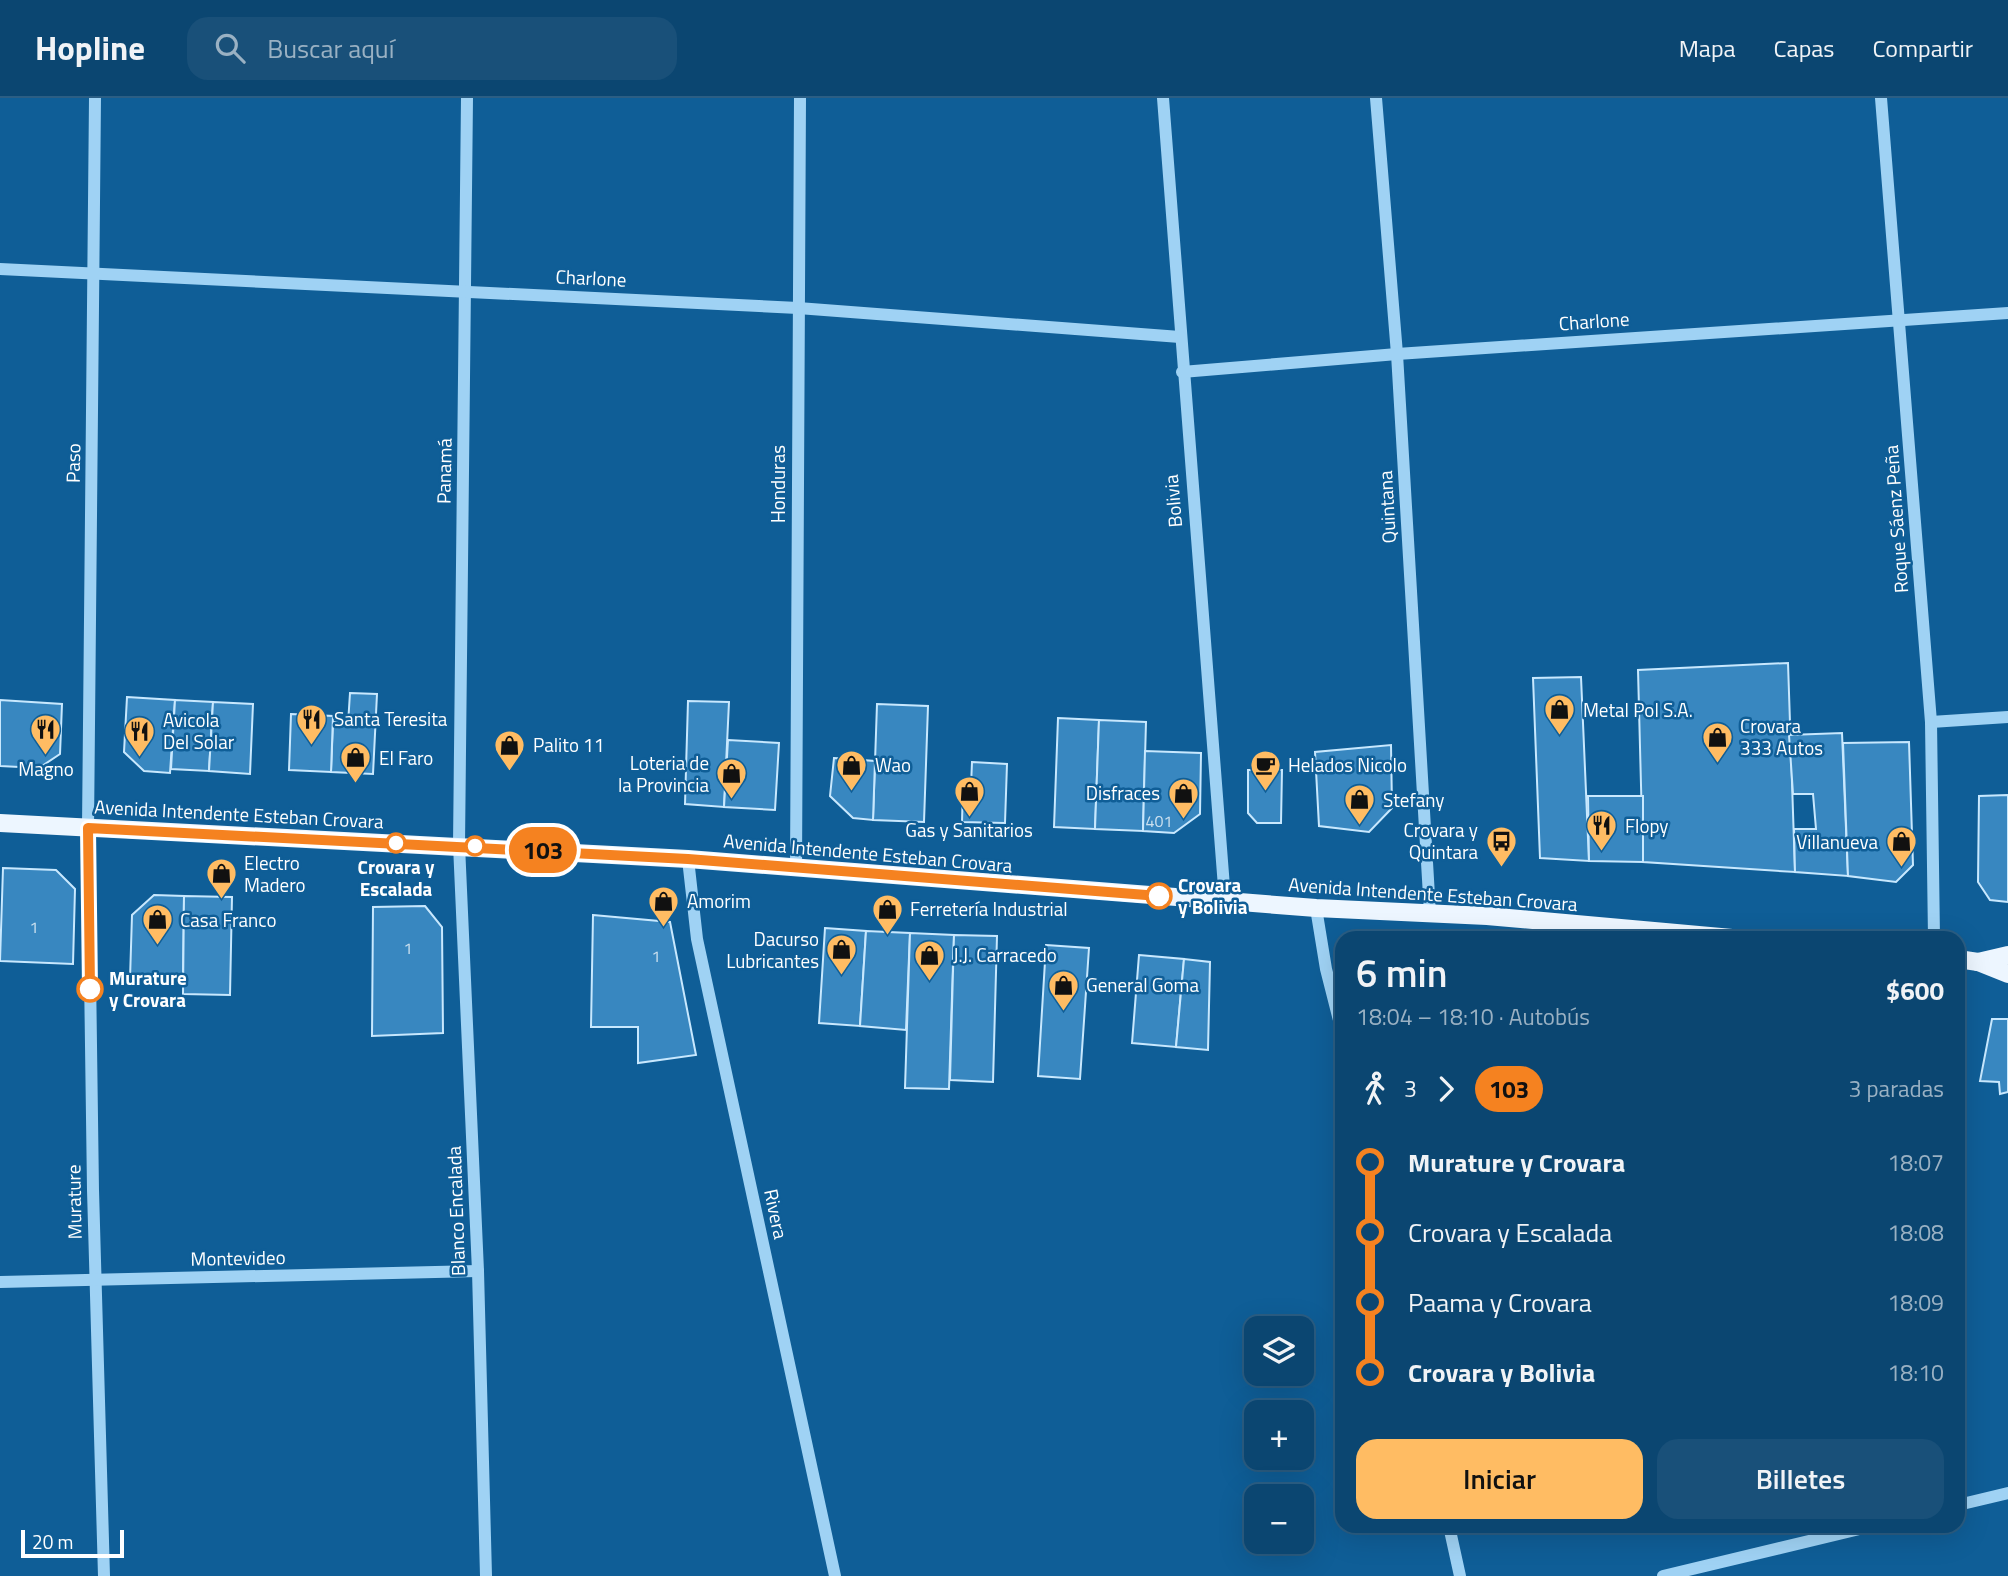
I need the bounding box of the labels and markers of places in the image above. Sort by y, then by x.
shop icon: Metal Pol S.A. [1543,693,1577,737]
place label: Metal Pol S.A. [1583,695,1693,724]
restaurant icon: Santa Teresita [294,702,328,746]
place label: Santa Teresita [334,704,448,733]
place label: Avicola Del Solar [163,705,235,756]
place label: Crovara 333 Autos [1740,711,1823,762]
restaurant icon: Magno [29,713,63,757]
restaurant icon: Avicola Del Solar [123,714,157,758]
shop icon: Crovara 333 Autos [1700,720,1734,764]
shop icon: Palito 11 [493,728,527,772]
place label: Palito 11 [533,730,604,759]
shop icon: El Faro [339,741,373,785]
place label: El Faro [379,743,433,772]
place label: Loteria de la Provincia [618,748,709,799]
shop icon: Wao [835,748,869,792]
cafe icon: Helados Nicolo [1248,748,1282,792]
place label: Wao [875,750,911,779]
place label: Helados Nicolo [1288,750,1407,779]
place label: Magno [18,754,74,783]
shop icon: Loteria de la Provincia [715,757,749,801]
shop icon: Gas y Sanitarios [952,774,986,818]
shop icon: Disfraces [1166,776,1200,820]
place label: Disfraces [1086,778,1160,807]
shop icon: Stefany [1343,783,1377,827]
place label: Stefany [1383,785,1444,814]
restaurant icon: Flopy [1585,809,1619,853]
place label: Flopy [1625,811,1668,840]
place label: Gas y Sanitarios [905,815,1033,844]
place label: Crovara y Quintara [1404,815,1478,866]
bus stop icon: Crovara y Quintara [1484,824,1518,868]
shop icon: Villanueva [1884,825,1918,869]
place label: Villanueva [1796,827,1878,856]
marker: Crovara y Escalada [386,833,406,853]
unlabelled marker [465,836,485,856]
place label: Electro Madero [244,848,306,899]
place label: Crovara y Escalada [358,852,435,903]
shop icon: Electro Madero [204,857,238,901]
place label: Crovara y Bolivia [1178,870,1248,921]
marker: Crovara y Bolivia [1146,883,1172,909]
shop icon: Amorim [647,884,681,928]
place label: Amorim [687,886,751,915]
shop icon: Ferretería Industrial [870,892,904,936]
place label: Ferretería Industrial [910,894,1068,923]
shop icon: Casa Franco [140,903,174,947]
place label: Casa Franco [180,905,276,934]
place label: Dacurso Lubricantes [726,924,819,975]
shop icon: Dacurso Lubricantes [825,933,859,977]
shop icon: J.J. Carracedo [913,938,947,982]
place label: J.J. Carracedo [953,940,1057,969]
place label: Murature y Crovara [109,963,187,1014]
shop icon: General Goma [1046,968,1080,1012]
place label: General Goma [1086,970,1199,999]
marker: Murature y Crovara [77,976,103,1002]

